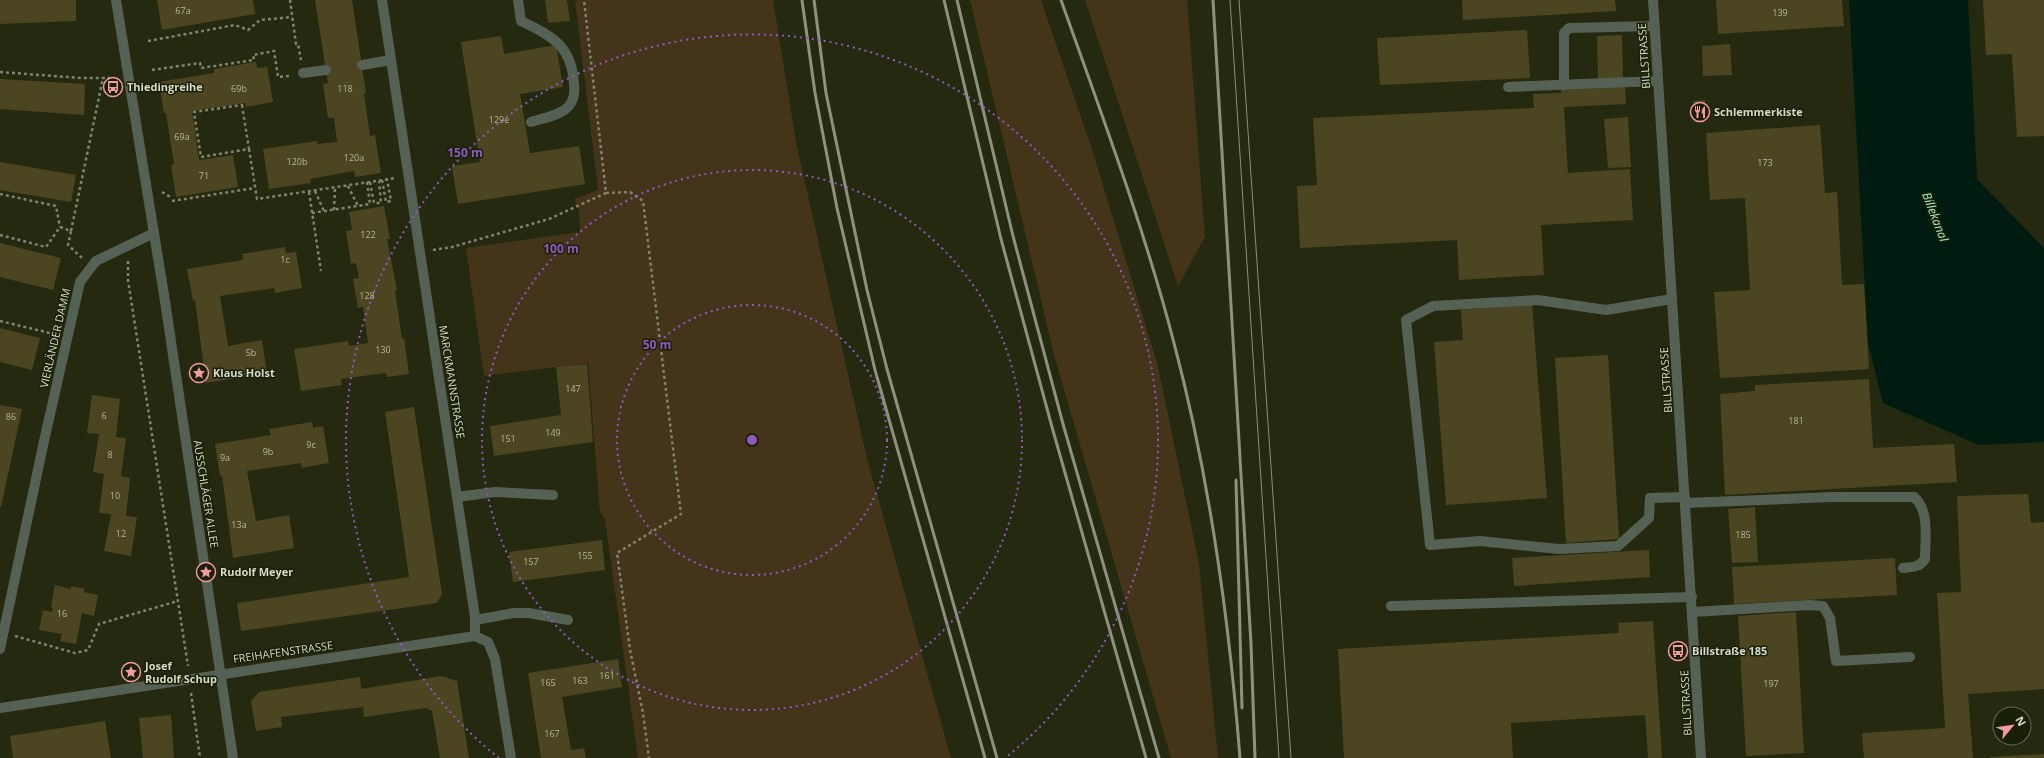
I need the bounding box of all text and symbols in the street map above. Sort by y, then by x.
house number: 67a [175,4,191,17]
house number: 139 [1772,6,1788,19]
street label: BILLSTRASSE [1634,23,1653,89]
bus stop icon: Thiedingreihe [102,76,124,98]
place label: Thiedingreihe [127,79,203,94]
house number: 69b [231,82,247,95]
house number: 118 [337,82,353,95]
restaurant icon: Schlemmerkiste [1689,101,1711,123]
place label: Schlemmerkiste [1714,104,1803,119]
house number: 129e [489,113,509,126]
house number: 69a [174,130,190,143]
text: 150 m [447,144,483,161]
house number: 120a [344,151,364,164]
house number: 120b [287,155,307,168]
house number: 173 [1757,156,1773,169]
house number: 71 [199,169,209,182]
water label: Billekanal [1918,190,1953,245]
house number: 122 [360,228,376,241]
text: 100 m [543,240,579,257]
house number: 1c [280,253,290,266]
street label: VIERLÄNDER DAMM [36,287,73,389]
house number: 128 [359,289,375,302]
street label: MARCKMANNSTRASSE [436,324,469,440]
text: 50 m [643,336,671,353]
house number: 130 [375,343,391,356]
house number: 5b [246,346,256,359]
street label: BILLSTRASSE [1656,347,1675,413]
place icon: Klaus Holst [188,362,210,384]
place label: Klaus Holst [213,365,275,380]
house number: 147 [565,382,581,395]
house number: 6 [101,409,107,422]
house number: 86 [6,410,16,423]
house number: 181 [1788,414,1804,427]
house number: 149 [545,426,561,439]
house number: 151 [500,432,516,445]
centre of rings [745,433,759,447]
house number: 9c [306,438,316,451]
street label: AUSSCHLÄGER ALLEE [191,439,222,549]
house number: 9b [263,445,273,458]
house number: 8 [107,448,113,461]
house number: 9a [220,451,230,464]
house number: 10 [110,489,120,502]
house number: 13a [231,518,247,531]
house number: 12 [116,527,126,540]
house number: 185 [1735,528,1751,541]
house number: 155 [577,549,593,562]
house number: 157 [523,555,539,568]
place icon: Rudolf Meyer [195,561,217,583]
place label: Rudolf Meyer [220,564,293,579]
house number: 16 [57,607,67,620]
street label: FREIHAFENSTRASSE [232,637,334,666]
bus stop icon: Billstraße 185 [1667,640,1689,662]
place label: Billstraße 185 [1692,643,1767,658]
place label: Josef Rudolf Schup [144,658,217,686]
place icon: Josef Rudolf Schup [120,661,142,683]
house number: 161 [599,669,615,682]
street label: BILLSTRASSE [1676,670,1695,736]
house number: 163 [572,674,588,687]
house number: 165 [540,676,556,689]
house number: 197 [1763,677,1779,690]
north arrow [1992,706,2032,746]
text: N [2012,713,2030,728]
house number: 167 [544,727,560,740]

